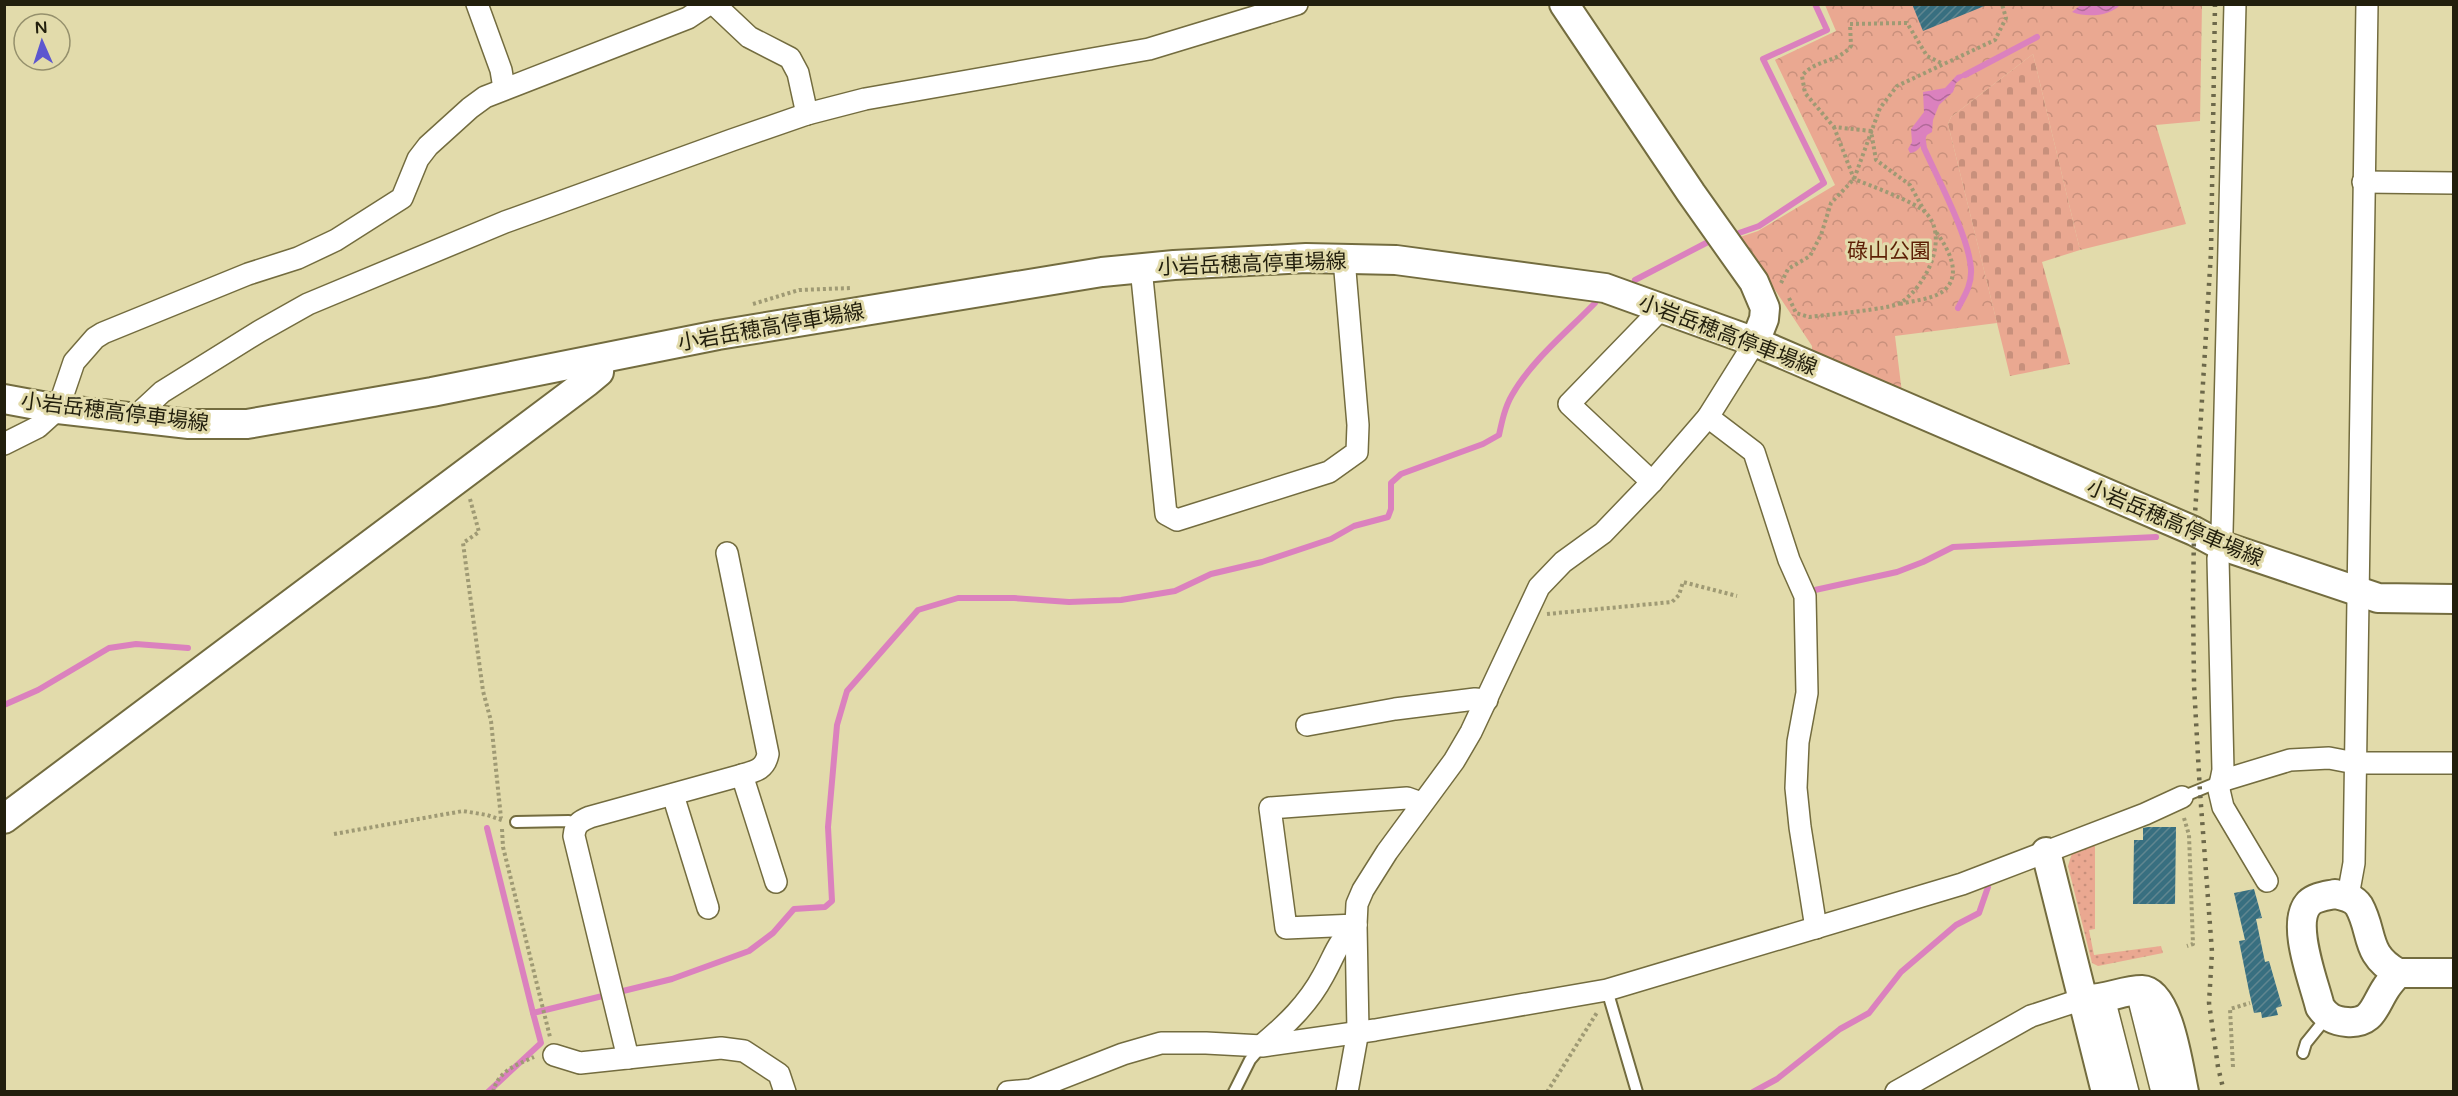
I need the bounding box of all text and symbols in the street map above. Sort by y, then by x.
north arrow [12,12,72,72]
text: N [34,18,48,38]
park label: 碌山公園 [1847,239,1931,264]
street label: 小岩岳穂高停車場線 [1157,249,1347,280]
street label: 小岩岳穂高停車場線 [1635,290,1821,381]
street label: 小岩岳穂高停車場線 [676,299,866,356]
street label: 小岩岳穂高停車場線 [20,389,210,436]
street label: 小岩岳穂高停車場線 [2083,475,2267,572]

